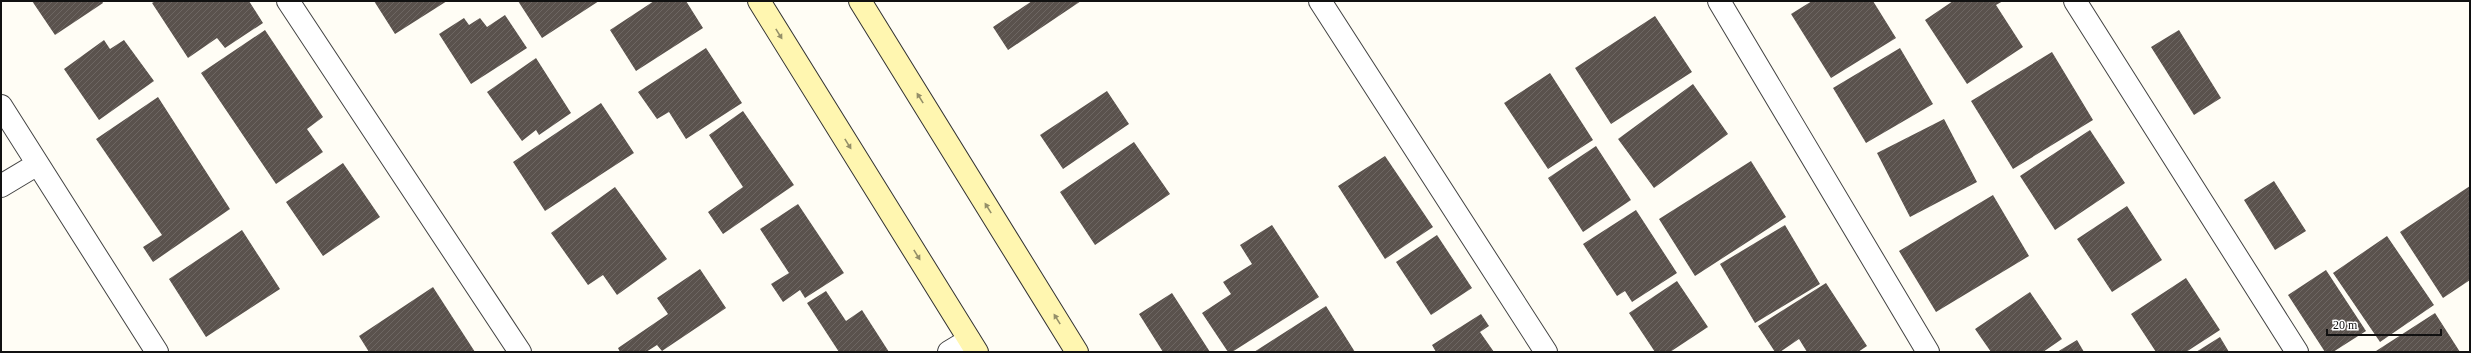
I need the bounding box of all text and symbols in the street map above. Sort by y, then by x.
one-way arrow [776,28,783,40]
one-way arrow [916,93,924,103]
one-way arrow [844,139,852,150]
one-way arrow [985,202,992,214]
one-way arrow [913,249,920,261]
scale bar [2327,311,2441,337]
one-way arrow [1053,314,1061,324]
text: 20 m [2333,318,2358,332]

